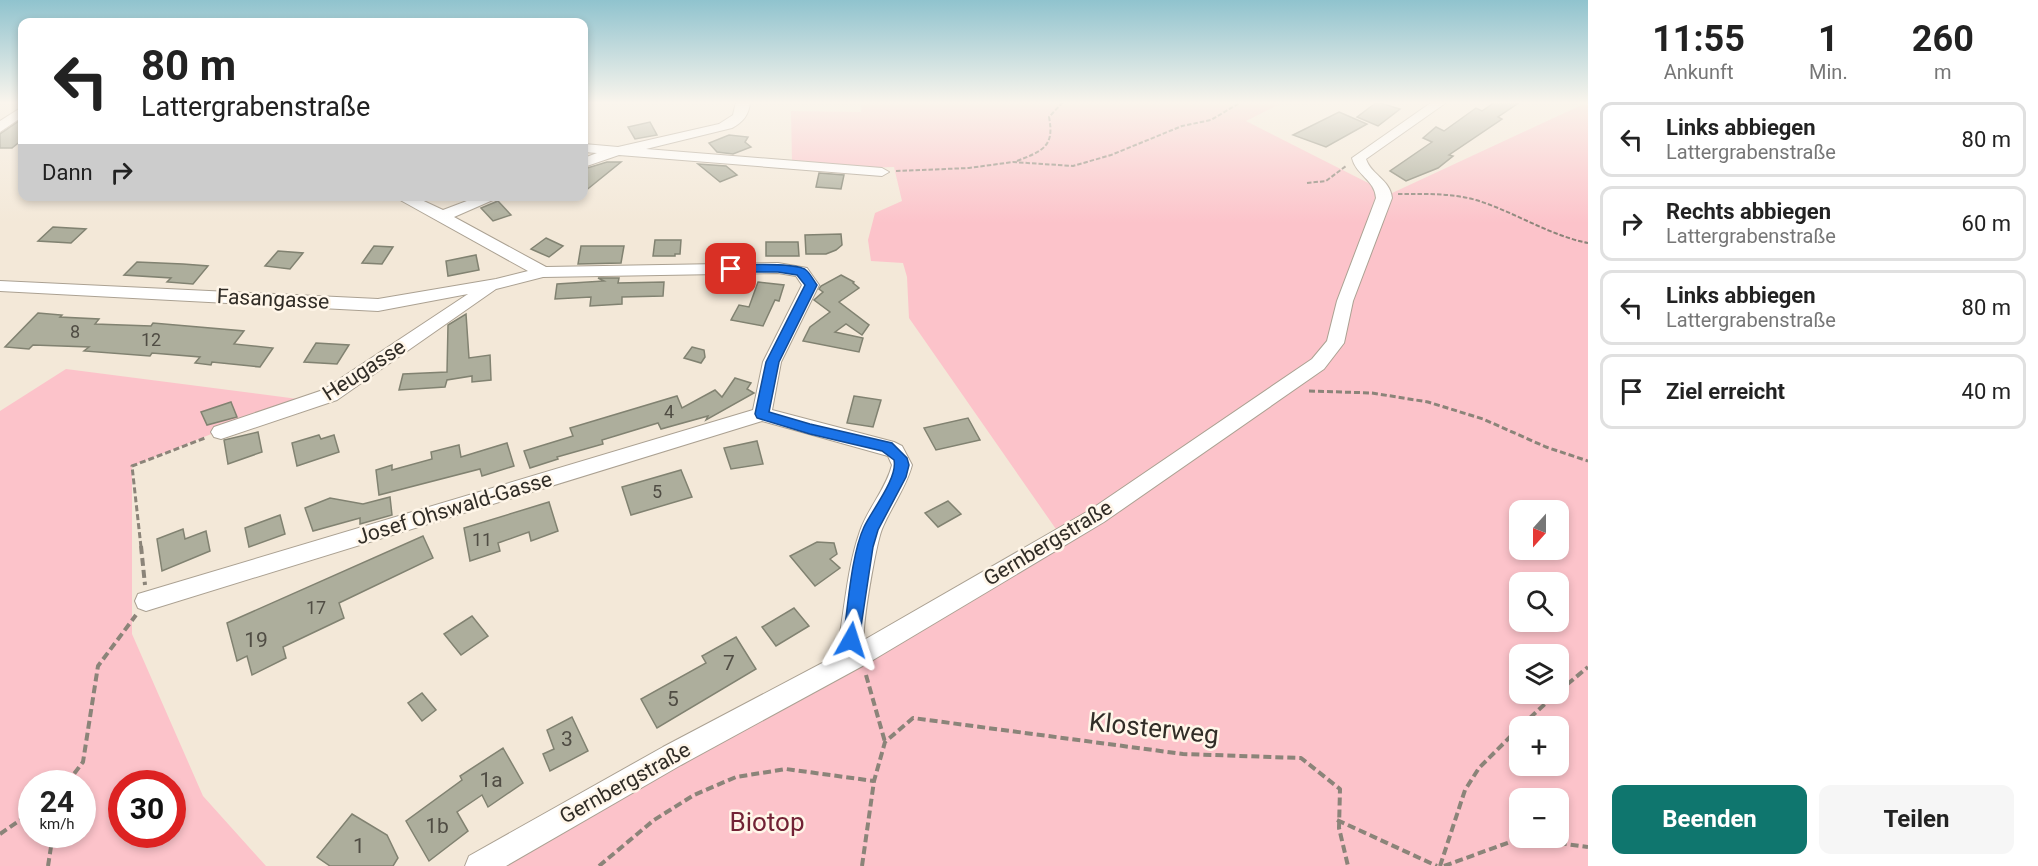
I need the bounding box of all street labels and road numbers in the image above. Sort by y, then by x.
street label: Fasangasse [216,284,330,314]
street label: Heugasse [318,334,410,406]
street label: Josef Ohswald-Gasse [353,467,555,549]
street label: Gernbergstraße [980,495,1116,591]
street label: Klosterweg [1088,706,1220,750]
street label: Gernbergstraße [556,737,694,829]

